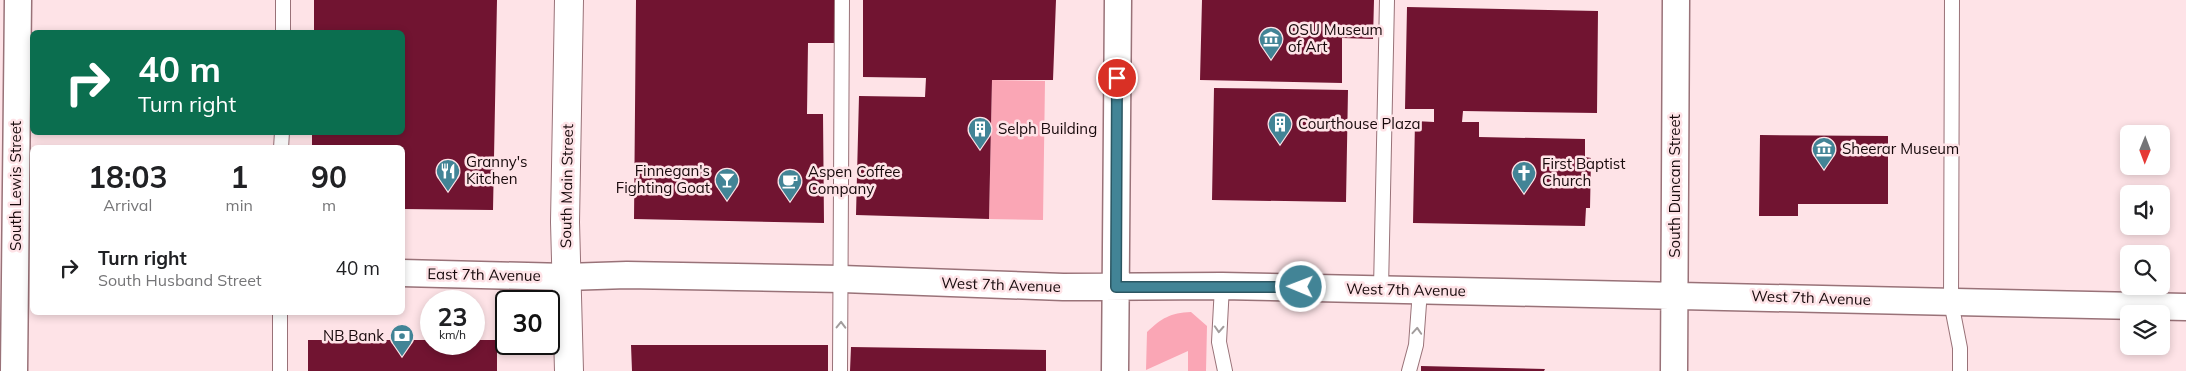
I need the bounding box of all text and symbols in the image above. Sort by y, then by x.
place label: OSU Museum of Art [1288,20,1383,56]
museum icon: OSU Museum of Art [1258,26,1284,60]
text: 40 m [138,47,221,91]
icon: right [55,50,120,115]
pin [1096,57,1138,99]
icon: arrive [1103,64,1131,92]
text: Turn right [138,90,236,118]
building icon: Courthouse Plaza [1267,111,1293,145]
place label: Courthouse Plaza [1298,114,1421,133]
street label: South Duncan Street [1665,114,1684,258]
building icon: Selph Building [967,116,993,150]
place label: Selph Building [998,119,1097,138]
street label: South Lewis Street [6,121,25,251]
street label: South Main Street [556,124,577,248]
north arrow [2120,125,2170,175]
map controls [2120,125,2170,355]
museum icon: Sheerar Museum [1811,136,1837,170]
place label: Sheerar Museum [1842,139,1959,158]
place label: Granny's Kitchen [466,152,528,188]
place label: First Baptist Church [1542,154,1625,190]
text: 18:03 [88,158,168,196]
text: 1 [230,158,248,196]
text: 90 [311,158,347,196]
restaurant icon: Granny's Kitchen [435,158,461,192]
church icon: First Baptist Church [1511,160,1537,194]
place label: Finnegan's Fighting Goat [616,161,710,197]
place label: Aspen Coffee Company [808,162,900,198]
bar icon: Finnegan's Fighting Goat [714,167,740,201]
cafe icon: Aspen Coffee Company [777,168,803,202]
button: sound [2120,185,2170,235]
text: Arrival [103,195,152,215]
text: min [226,195,253,215]
text: m [322,195,336,215]
button: search [2120,245,2170,295]
text: Turn right [98,246,187,270]
icon: right [55,254,83,282]
text: 40 m [336,256,380,280]
position arrow [1274,260,1326,312]
street label: East 7th Avenue [427,264,541,285]
text: South Husband Street [98,270,262,290]
street label: West 7th Avenue [941,273,1061,296]
street label: West 7th Avenue [1346,279,1466,300]
street label: West 7th Avenue [1751,286,1871,309]
speed limit sign: 30 [495,290,560,355]
text: 23 [437,301,468,332]
button: layers [2120,305,2170,355]
one-way arrow [836,321,846,328]
bank icon: NB Bank [389,323,415,357]
one-way arrow [1214,325,1225,333]
place label: NB Bank [323,326,384,345]
text: km/h [439,327,466,342]
one-way arrow [1411,327,1422,335]

